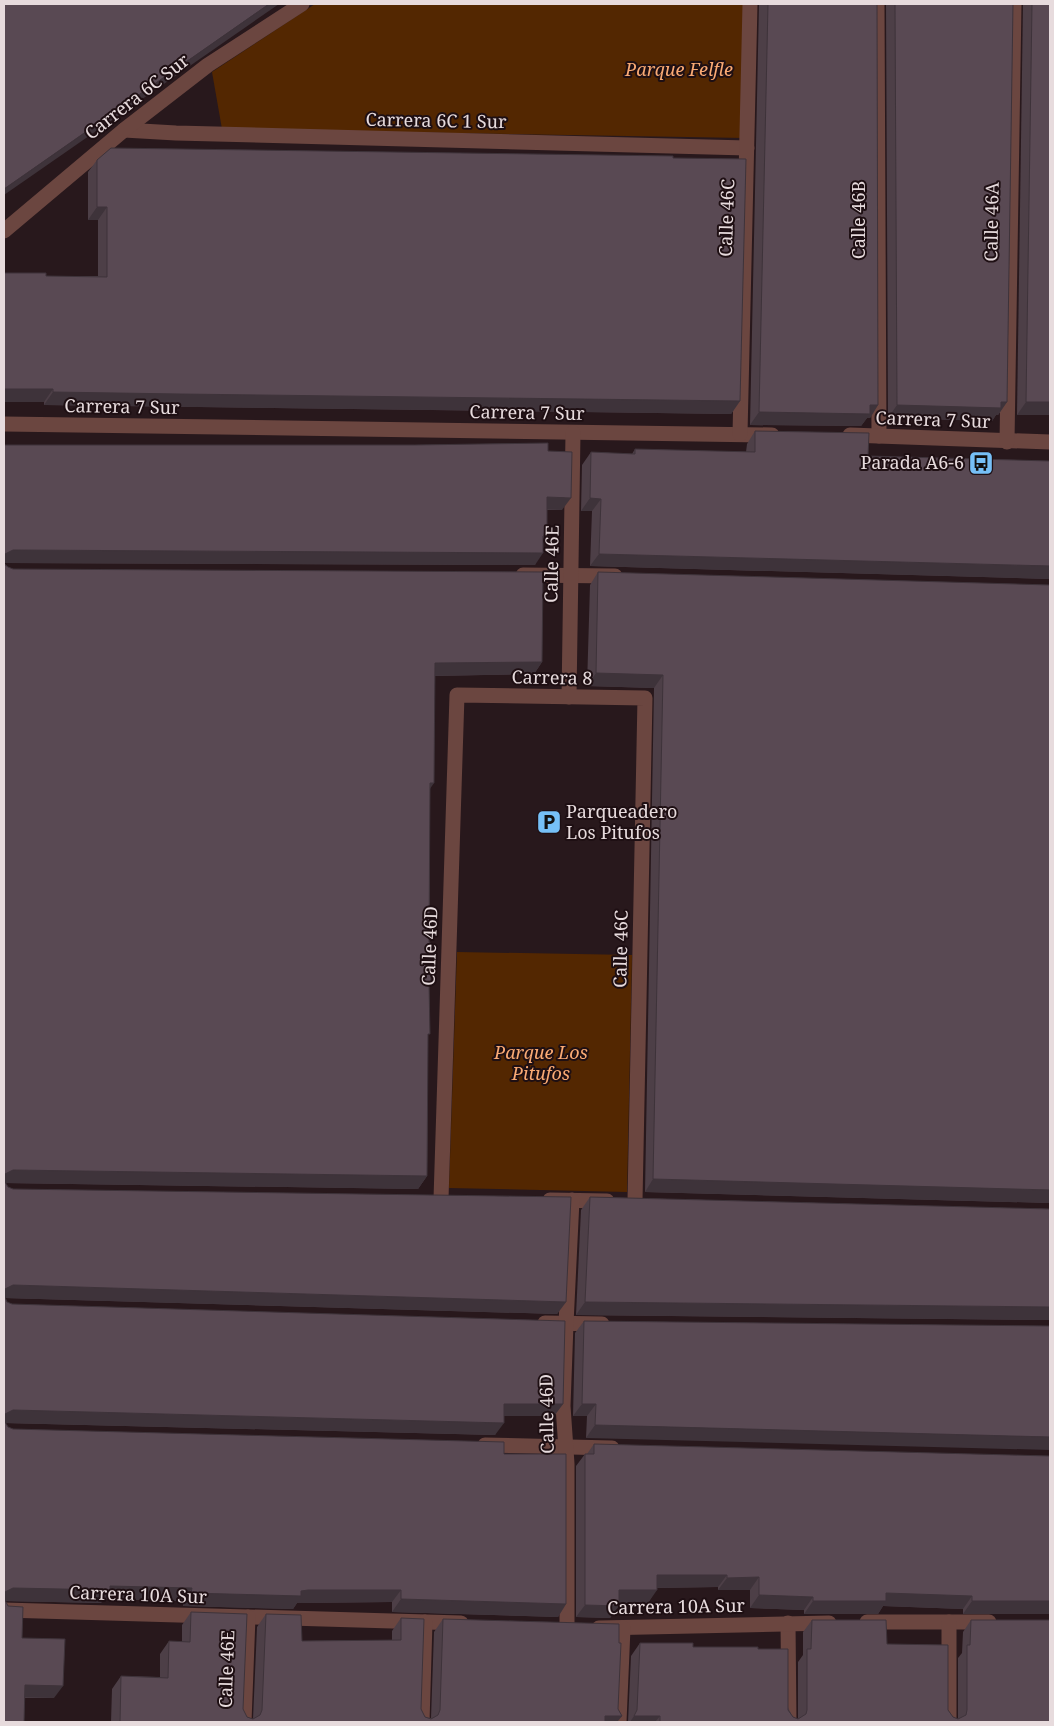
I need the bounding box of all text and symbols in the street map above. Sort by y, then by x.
street label: Carrera 6C Sur [79,48,194,145]
park label: Parque Felfle [624,57,733,81]
street label: Carrera 6C 1 Sur [365,107,507,133]
street label: Calle 46C [713,179,739,257]
street label: Calle 46B [846,181,870,259]
street label: Calle 46A [978,182,1004,262]
street label: Carrera 7 Sur [64,393,180,419]
street label: Carrera 7 Sur [469,399,585,425]
street label: Carrera 7 Sur [875,405,992,433]
place label: Parada A6-6 [860,450,964,474]
bus stop icon: Parada A6-6 [968,450,994,476]
street label: Calle 46E [538,525,564,603]
street label: Carrera 8 [511,664,593,690]
place label: Parqueadero Los Pitufos [566,799,677,844]
parking icon: Parqueadero Los Pitufos [536,809,562,835]
street label: Calle 46D [416,906,442,986]
street label: Calle 46C [607,910,633,988]
park label: Parque Los Pitufos [493,1040,588,1085]
street label: Calle 46D [533,1374,559,1454]
street label: Carrera 10A Sur [69,1580,208,1608]
street label: Carrera 10A Sur [607,1593,746,1619]
street label: Calle 46E [213,1630,239,1708]

